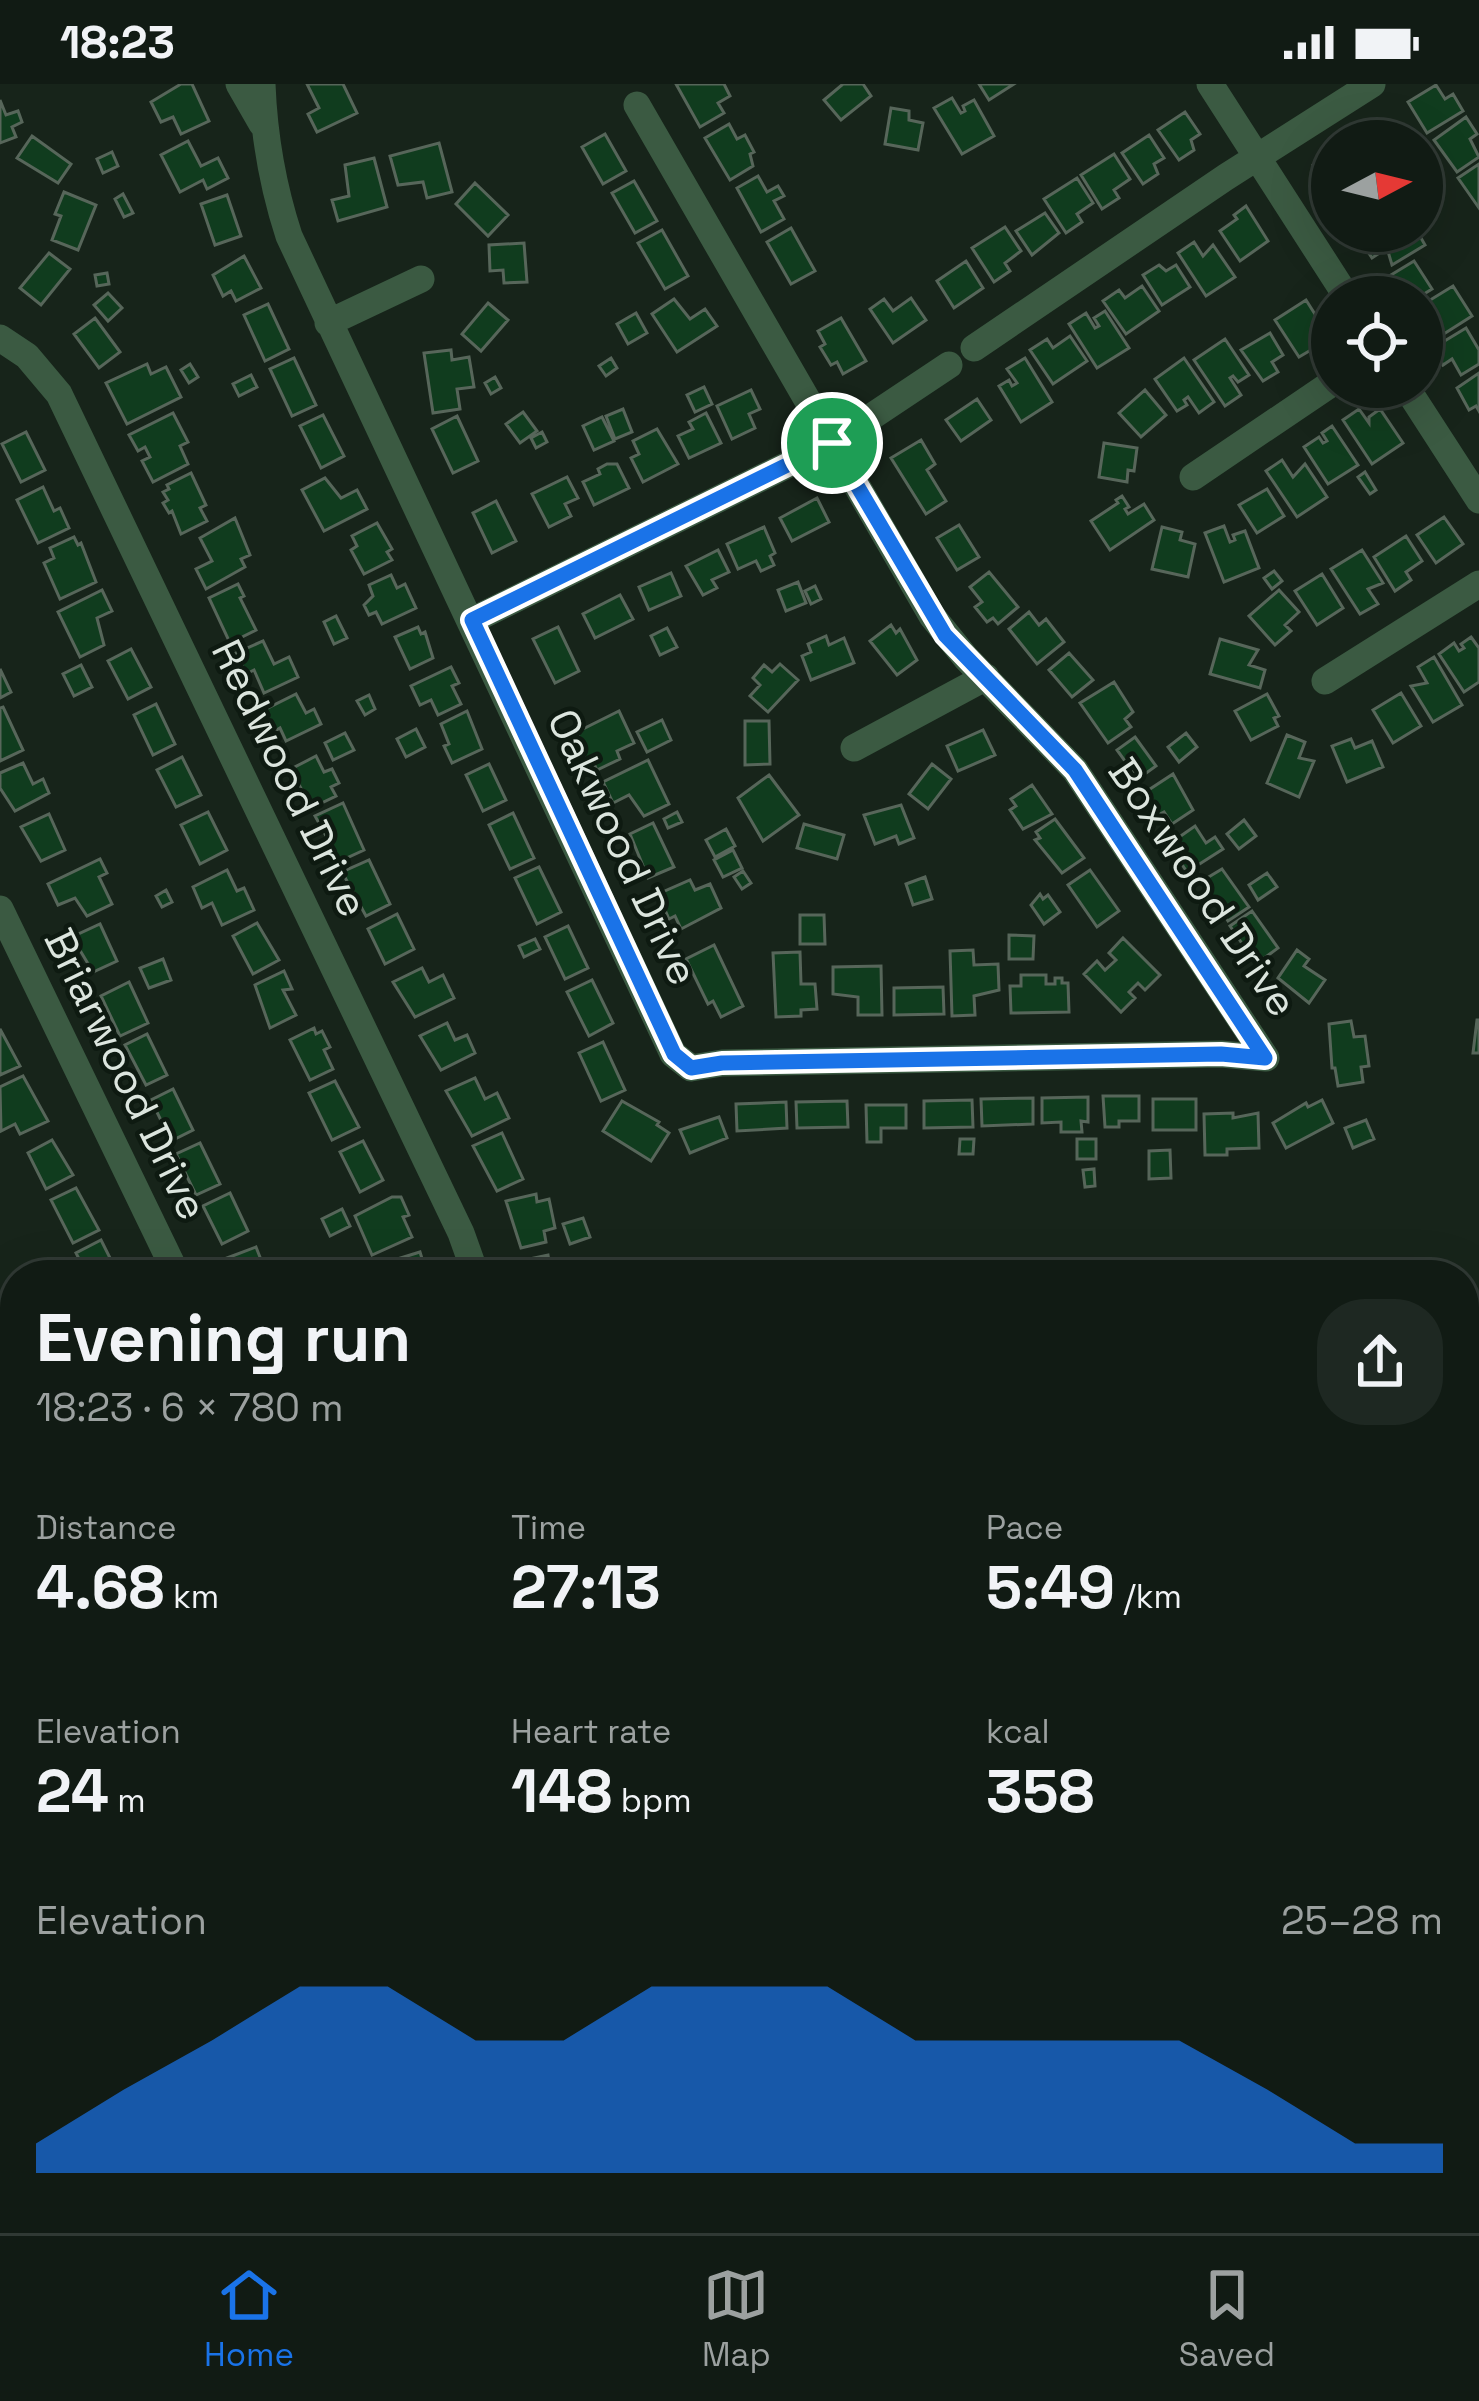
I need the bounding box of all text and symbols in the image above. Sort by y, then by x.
text: 18:23 [60,14,175,71]
north arrow [1311,120,1443,252]
map controls [1311,120,1443,408]
button: locate [1311,276,1443,408]
pin [781,392,883,494]
icon: arrive [799,410,865,476]
street label: Redwood Drive [200,631,380,925]
street label: Oakwood Drive [536,701,710,993]
street label: Boxwood Drive [1097,747,1309,1027]
street label: Briarwood Drive [33,920,219,1228]
text: Evening run [36,1296,411,1380]
button: share [1317,1299,1443,1425]
text: 18:23 · 6 × 780 m [36,1383,344,1432]
text: Distance [36,1507,177,1549]
text: Time [511,1507,586,1549]
text: Pace [986,1507,1063,1549]
text: 4.68 [36,1549,165,1626]
text: 27:13 [511,1549,661,1626]
text: 5:49 [986,1549,1115,1626]
text: km [165,1576,219,1618]
text: /km [1115,1576,1182,1618]
text: Elevation [36,1711,181,1753]
text: Heart rate [511,1711,671,1753]
text: kcal [986,1711,1050,1753]
text: 24 [36,1753,109,1830]
text: 148 [511,1753,612,1830]
text: 358 [986,1753,1094,1830]
text: m [109,1780,146,1822]
text: bpm [612,1780,692,1822]
text: Elevation [36,1896,207,1945]
text: 25–28 m [1281,1896,1443,1945]
tab: Home [204,2262,294,2376]
tab: Map [702,2262,771,2376]
tab: Saved [1179,2262,1275,2376]

